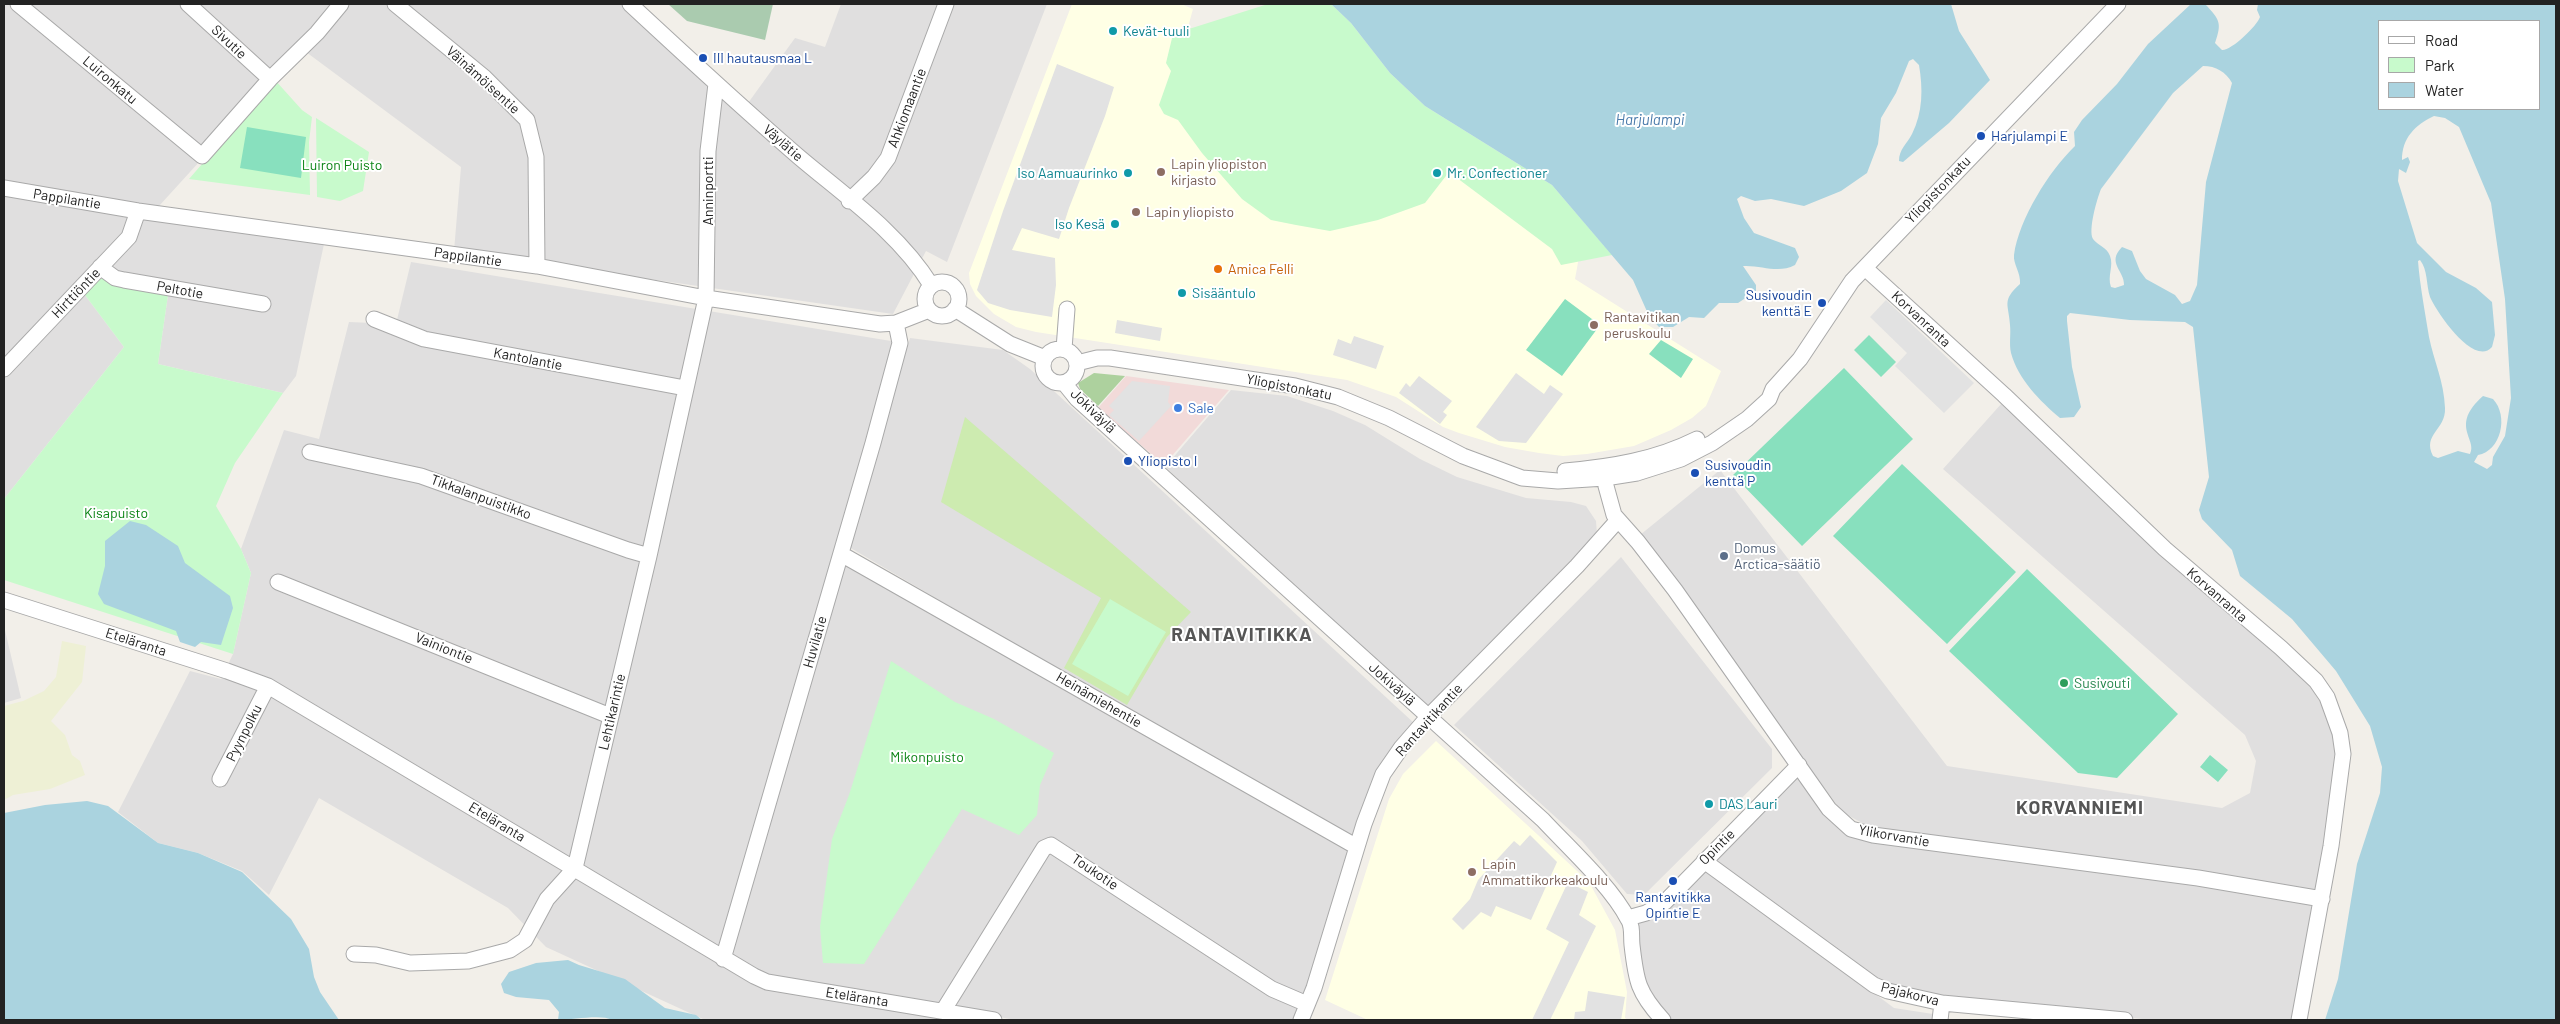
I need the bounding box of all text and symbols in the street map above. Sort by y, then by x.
legend [2378,20,2540,110]
street label: Sivutie [208,22,250,62]
place label: Kevät-tuuli [1123,23,1189,39]
marker: Kevät-tuuli [1107,25,1119,37]
text: Road [2425,31,2458,49]
street label: Väinämöisentie [443,43,523,117]
place label: III hautausmaa L [713,50,812,66]
street label: Luironkatu [79,52,141,108]
marker: III hautausmaa L [697,52,709,64]
text: Park [2425,56,2454,74]
street label: Ahkiomaantie [884,66,930,150]
text: Water [2425,81,2464,99]
water label: Harjulampi [1615,111,1685,129]
street label: Väylätie [760,121,806,165]
place label: Harjulampi E [1991,128,2068,144]
marker: Harjulampi E [1975,130,1987,142]
street label: Yliopistonkatu [1902,153,1974,227]
street label: Anninportti [700,156,716,226]
place label: Lapin yliopiston kirjasto [1171,156,1267,188]
park label: Luiron Puisto [302,157,382,173]
place label: Iso Aamuaurinko [1017,165,1118,181]
place label: Mr. Confectioner [1447,165,1547,181]
marker: Lapin yliopiston kirjasto [1155,166,1167,178]
marker: Iso Aamuaurinko [1122,167,1134,179]
marker: Mr. Confectioner [1431,167,1443,179]
street label: Pappilantie [32,185,102,213]
place label: Lapin yliopisto [1146,204,1234,220]
marker: Lapin yliopisto [1130,206,1142,218]
place label: Iso Kesä [1055,216,1105,232]
marker: Iso Kesä [1109,218,1121,230]
street label: Pappilantie [433,244,503,270]
place label: Amica Felli [1228,261,1294,277]
marker: Amica Felli [1212,263,1224,275]
street label: Hirttiöntie [48,265,104,321]
street label: Peltotie [155,278,205,302]
place label: Sisääntulo [1192,285,1256,301]
marker: Sisääntulo [1176,287,1188,299]
place label: Susivoudin kenttä E [1746,287,1812,320]
street label: Korvanranta [1888,287,1954,351]
marker: Susivoudin kenttä E [1816,297,1828,309]
place label: Rantavitikan peruskoulu [1604,309,1680,342]
marker: Rantavitikan peruskoulu [1588,319,1600,331]
street label: Kantolantie [492,344,564,374]
street label: Yliopistonkatu [1245,370,1333,404]
street label: Jokiväylä [1067,385,1119,437]
place label: Sale [1188,400,1214,416]
marker: Sale [1172,402,1184,414]
place label: Yliopisto I [1138,453,1197,469]
marker: Yliopisto I [1122,455,1134,467]
place label: Susivoudin kenttä P [1705,457,1771,490]
marker: Susivoudin kenttä P [1689,467,1701,479]
street label: Tikkalanpuistikko [428,471,534,523]
park label: Kisapuisto [84,505,148,521]
place label: Domus Arctica-säätiö [1734,540,1821,572]
marker: Domus Arctica-säätiö [1718,550,1730,562]
street label: Korvanranta [2183,564,2251,626]
street label: Huvilatie [800,614,830,670]
street label: Eteläranta [103,624,169,660]
district label: RANTAVITIKKA [1170,624,1314,646]
street label: Vainiontie [413,629,475,667]
street label: Jokiväylä [1365,659,1419,709]
street label: Heinämiehentie [1053,669,1145,731]
street label: Lehtikarintie [595,672,629,752]
place label: Susivouti [2074,675,2130,691]
marker: Susivouti [2058,677,2070,689]
street label: Rantavitikantie [1392,680,1466,760]
street label: Pyynpolku [222,702,266,764]
park label: Mikonpuisto [890,749,964,765]
place label: DAS Lauri [1719,796,1778,812]
district label: KORVANNIEMI [2015,797,2145,819]
marker: DAS Lauri [1703,798,1715,810]
street label: Eteläranta [466,799,528,845]
street label: Ylikorvantie [1857,821,1931,851]
street label: Opintie [1696,826,1738,868]
street label: Toukotie [1069,850,1121,894]
place label: Lapin Ammattikorkeakoulu [1482,856,1608,889]
marker: Lapin Ammattikorkeakoulu [1466,866,1478,878]
marker: Rantavitikka Opintie E [1667,875,1679,887]
place label: Rantavitikka Opintie E [1635,889,1711,922]
street label: Pajakorva [1879,979,1941,1009]
street label: Eteläranta [824,984,890,1010]

